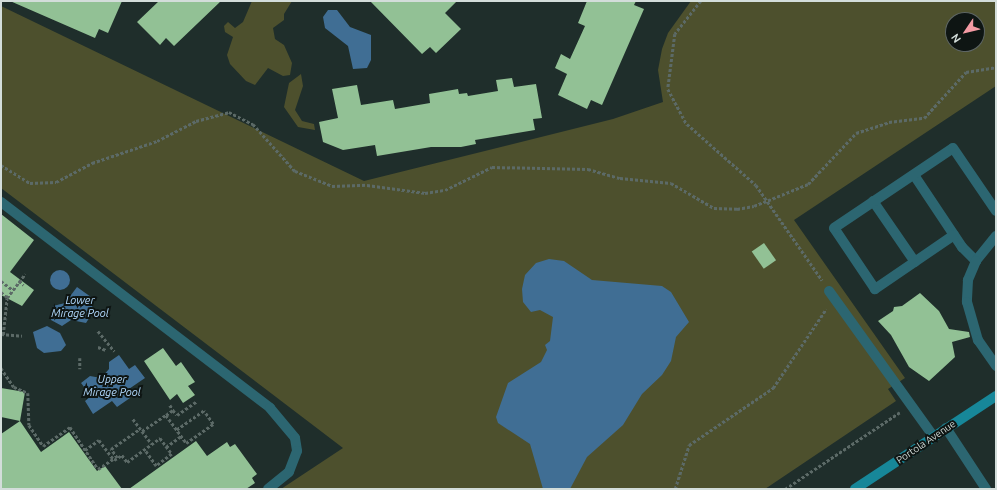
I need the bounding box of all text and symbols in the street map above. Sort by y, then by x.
north arrow [945,12,985,52]
text: N [949,32,963,45]
water label: Lower Mirage Pool [51,294,109,320]
water label: Upper Mirage Pool [83,373,141,399]
street label: Portola Avenue [894,418,958,466]

